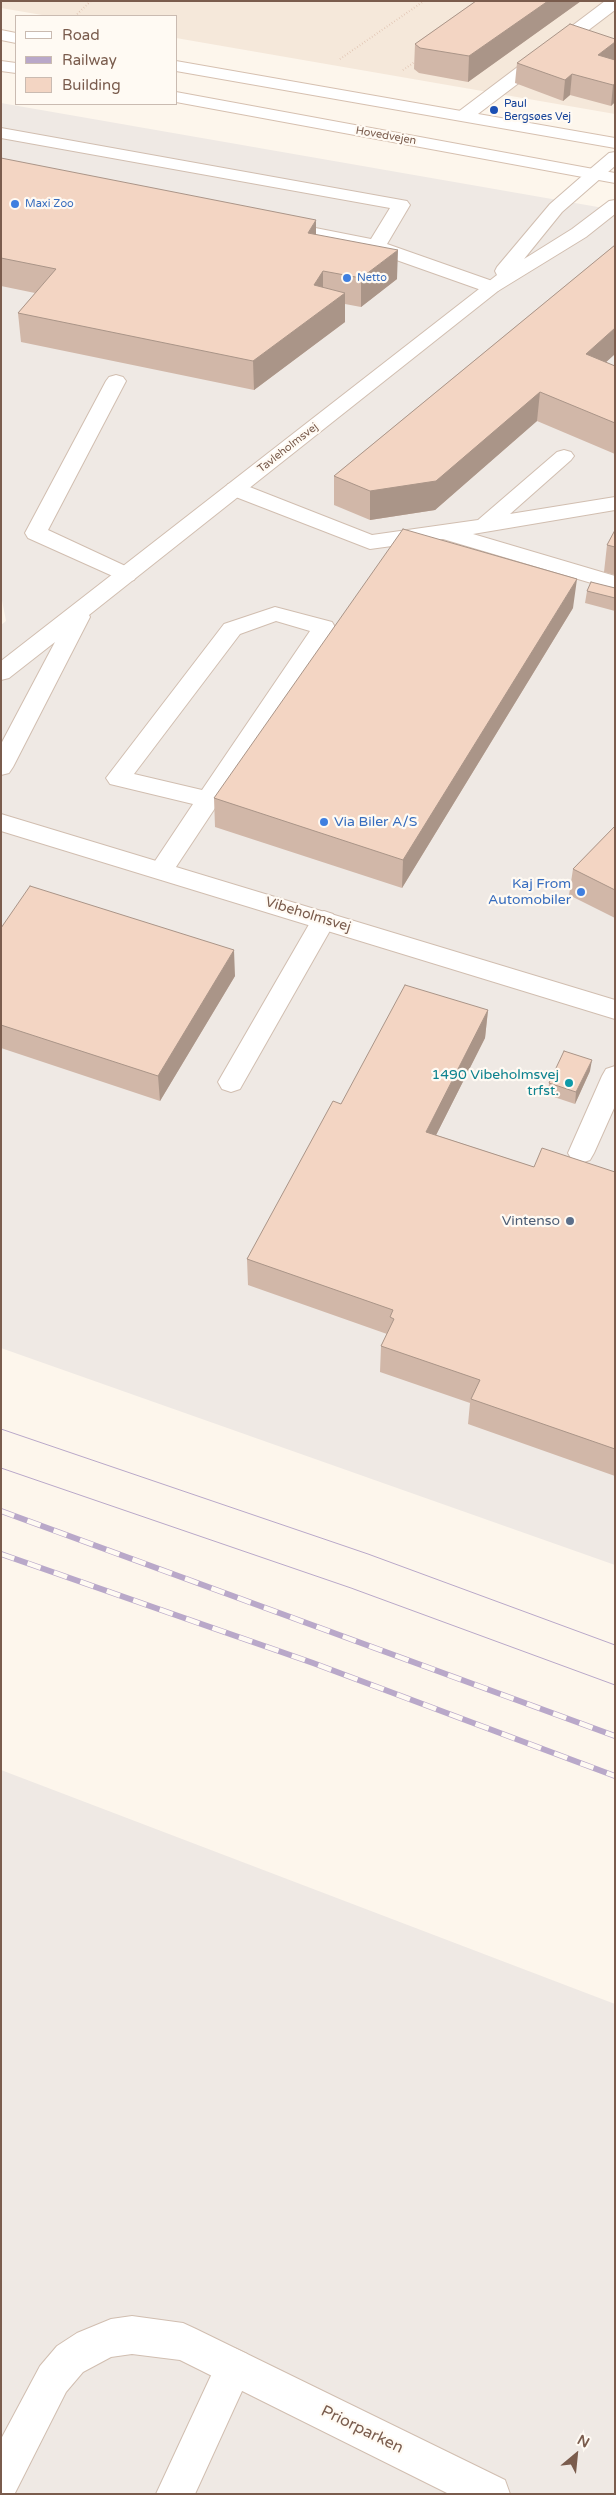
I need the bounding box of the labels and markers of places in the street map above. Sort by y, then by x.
place label: Paul Bergsøes Vej [504,97,571,123]
marker: Paul Bergsøes Vej [488,104,500,116]
place label: Maxi Zoo [25,197,74,211]
marker: Maxi Zoo [9,198,21,210]
place label: Netto [357,271,387,285]
marker: Netto [341,272,353,284]
place label: Via Biler A/S [334,814,417,830]
marker: Via Biler A/S [318,816,330,828]
place label: Kaj From Automobiler [488,876,571,909]
marker: Kaj From Automobiler [575,886,587,898]
place label: 1490 Vibeholmsvej trfst. [432,1067,559,1100]
marker: 1490 Vibeholmsvej trfst. [563,1077,575,1089]
place label: Vintenso [502,1213,560,1229]
marker: Vintenso [564,1215,576,1227]

